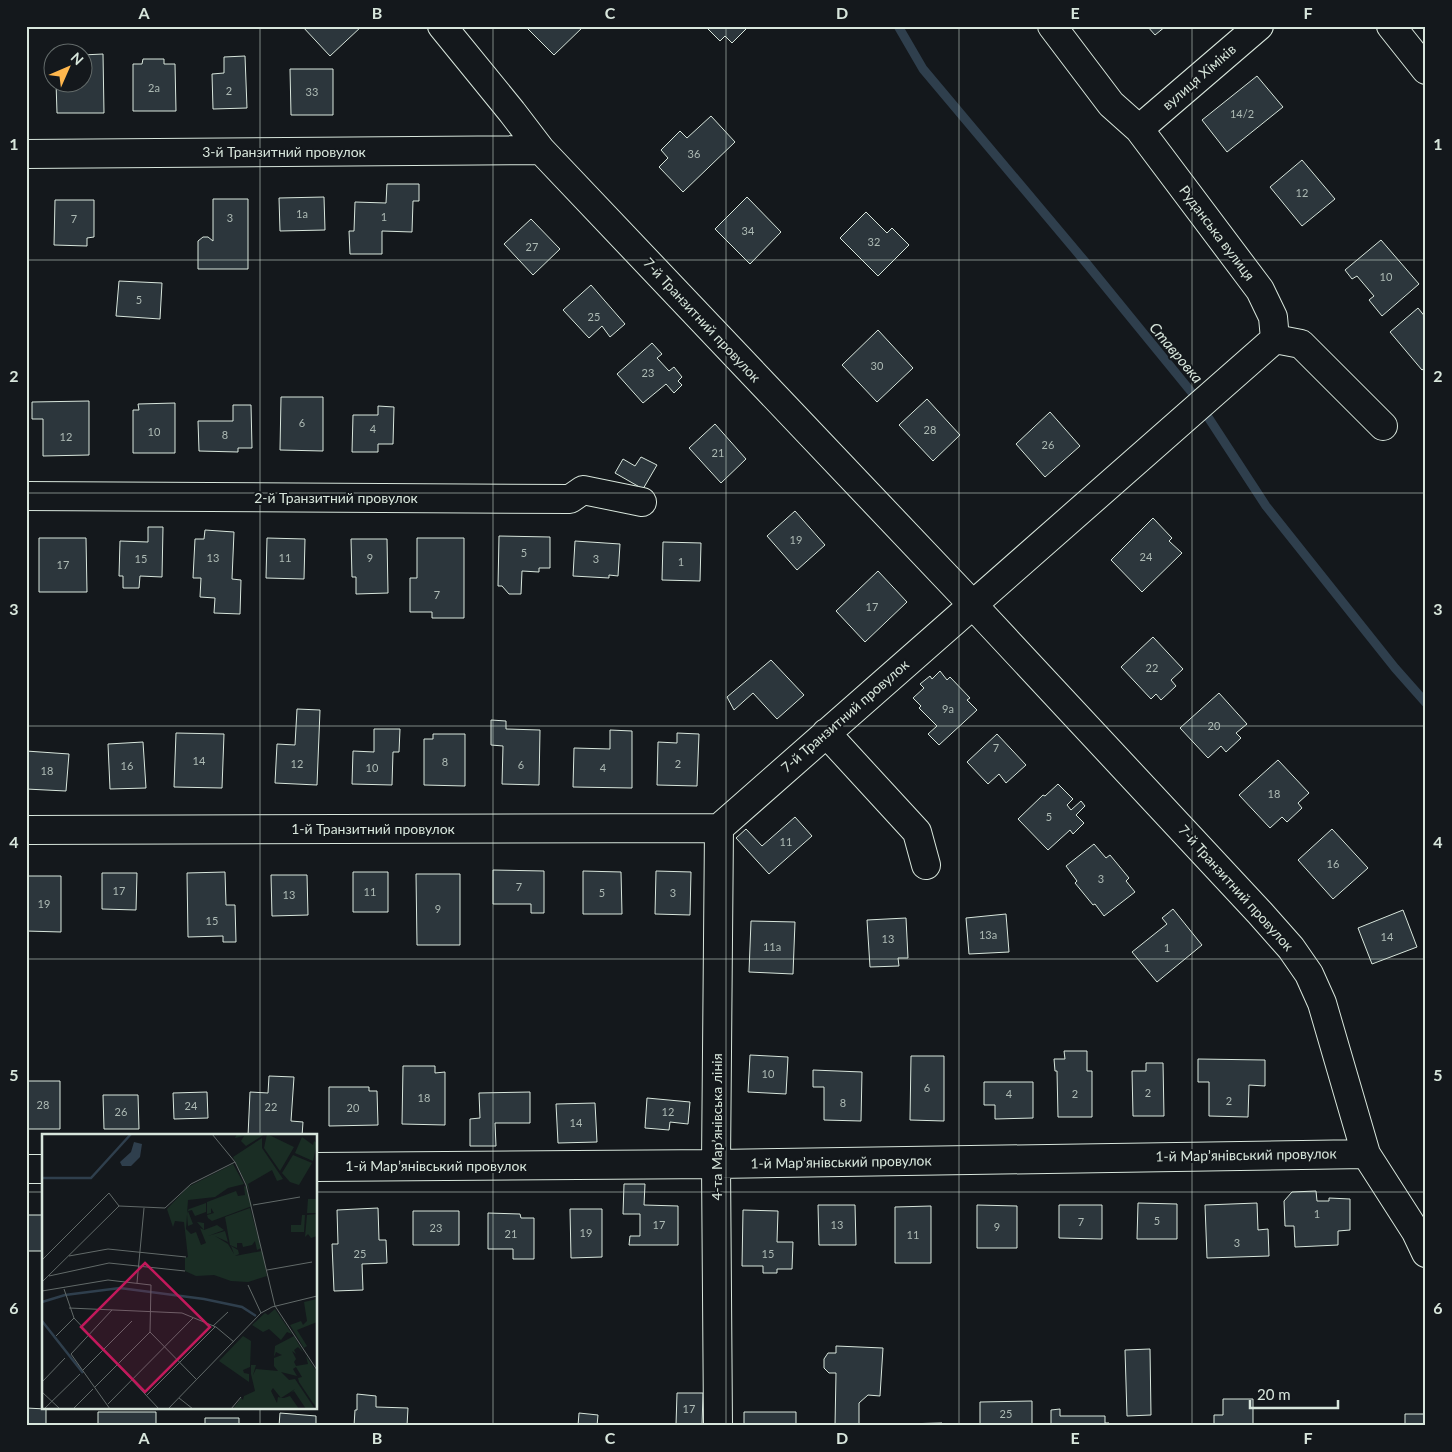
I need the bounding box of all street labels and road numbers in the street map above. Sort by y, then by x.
street label: вулиця Хіміків [1158,40,1239,113]
street label: 3-й Транзитний провулок [202,143,367,160]
street label: Руданська вулиця [1176,182,1259,284]
street label: 7-й Транзитний провулок [640,254,765,386]
street label: 2-й Транзитний провулок [254,489,419,506]
street label: 7-й Транзитний провулок [777,655,913,776]
street label: 1-й Транзитний провулок [291,820,456,837]
street label: 7-й Транзитний провулок [1175,821,1298,955]
street label: 4-та Марʼянівська лінія [708,1053,725,1201]
street label: 1-й Марʼянівський провулок [1155,1144,1338,1165]
street label: 1-й Марʼянівський провулок [750,1151,933,1172]
street label: 1-й Марʼянівський провулок [345,1157,527,1174]

